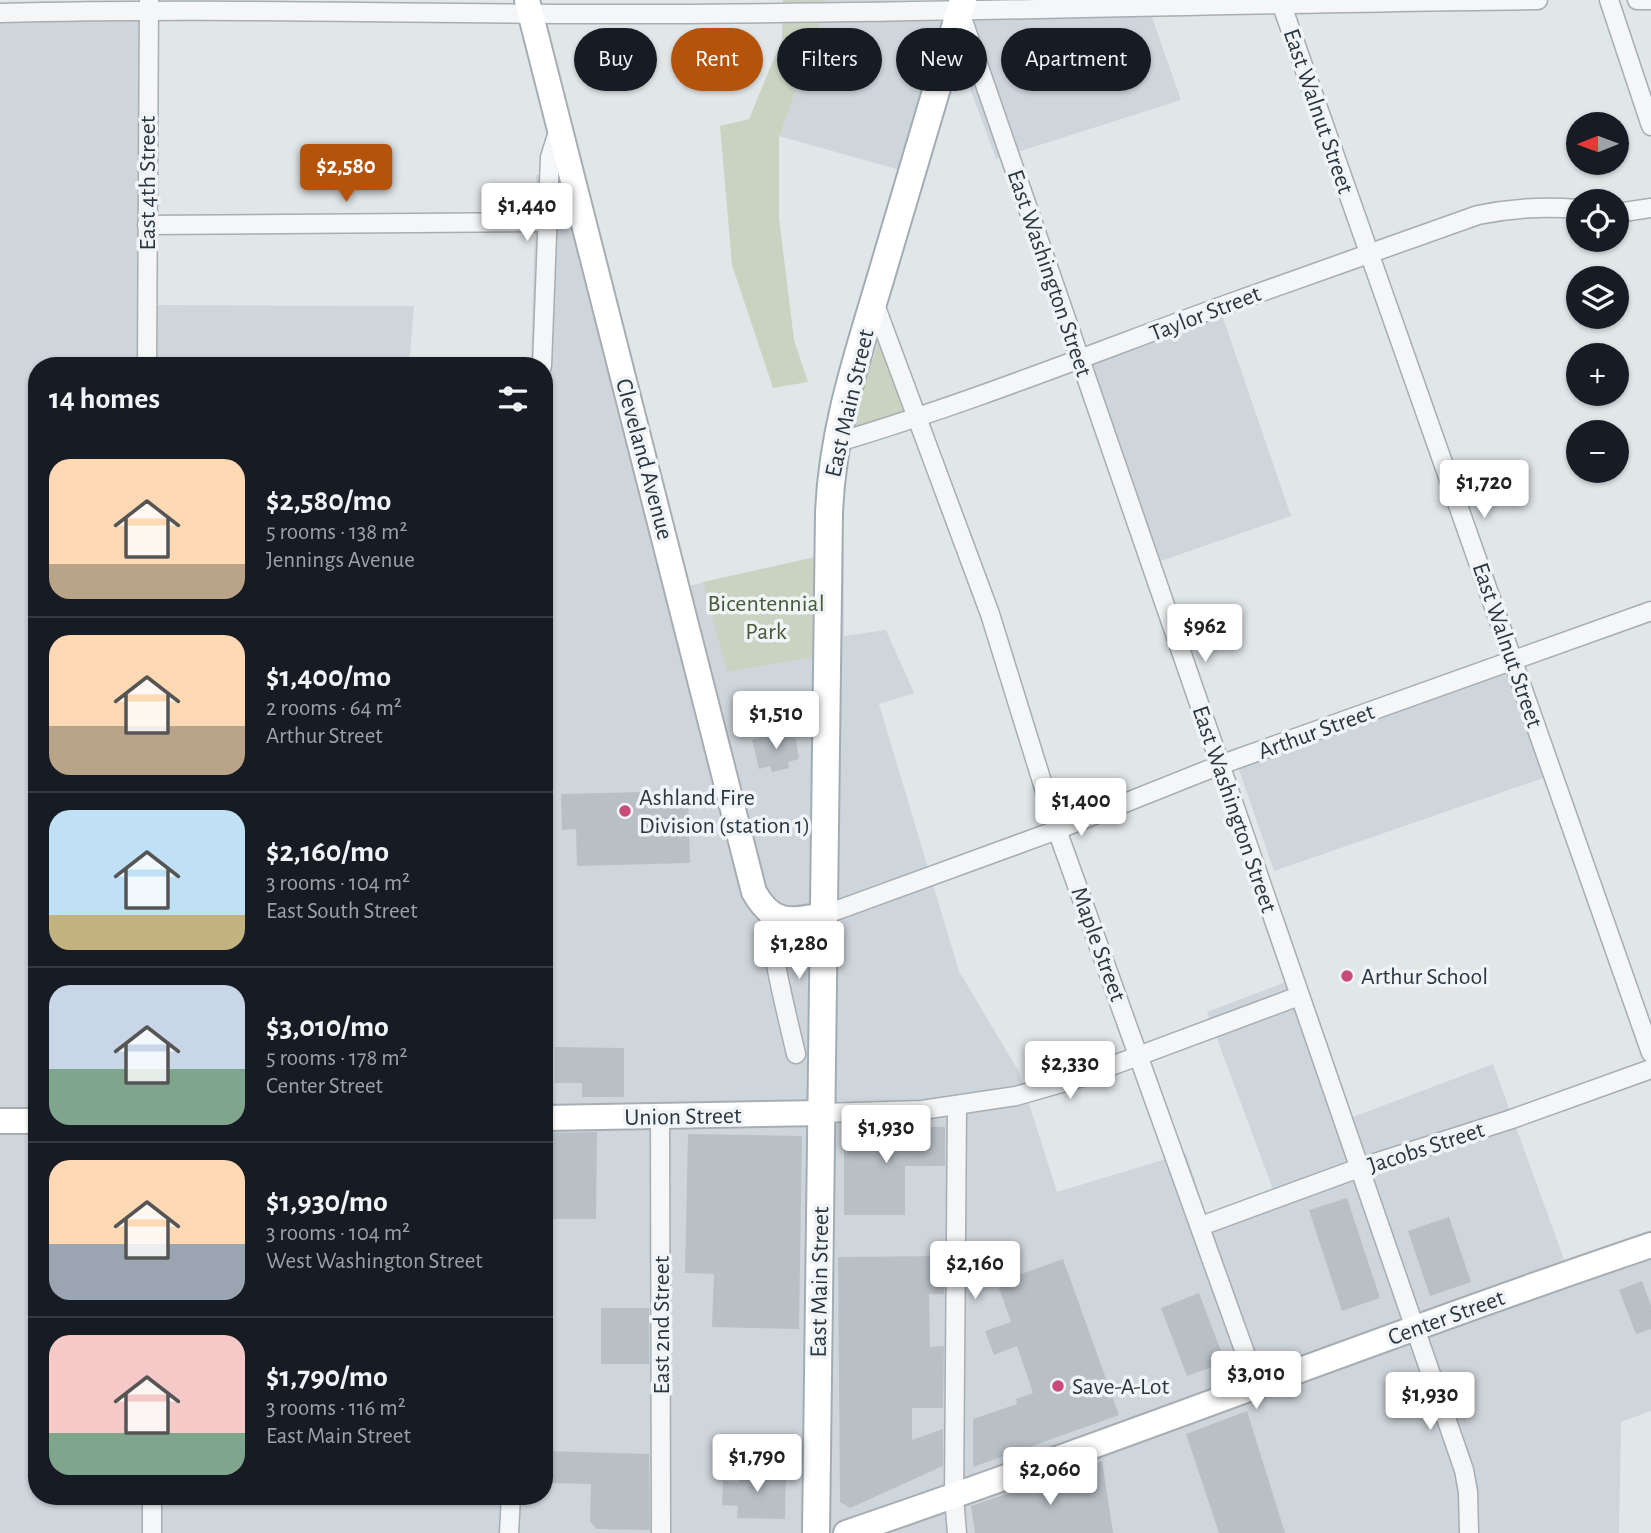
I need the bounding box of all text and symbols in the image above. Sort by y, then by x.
street label: East Walnut Street [1279,26,1358,197]
chip: Buy [574,28,657,91]
chip: Rent [671,28,763,91]
chip: Filters [777,28,882,91]
chip: New [896,28,987,91]
chip: Apartment [1001,28,1151,91]
north arrow [1566,112,1629,175]
map controls [1566,112,1629,483]
street label: East 4th Street [136,115,160,250]
pin: $2,580 [289,144,403,204]
text: $2,580 [316,155,376,178]
street label: East Washington Street [1002,167,1096,380]
pin: $1,440 [470,184,584,243]
button: locate [1566,189,1629,252]
text: $1,440 [497,194,557,217]
button: layers [1566,266,1629,329]
street label: Taylor Street [1146,282,1265,346]
street label: East Main Street [821,327,879,480]
button: + [1566,343,1629,406]
street label: Cleveland Avenue [611,376,677,542]
icon: filters [494,380,532,418]
text: 14 homes [49,384,160,414]
button: − [1566,420,1629,483]
pin: $1,720 [1427,461,1541,520]
text: $1,720 [1456,471,1512,494]
text: $2,580/mo [266,486,391,516]
icon: home [105,487,189,571]
text: 5 rooms · 138 m² [266,521,407,544]
text: Jennings Avenue [266,549,415,572]
street label: East Walnut Street [1468,560,1547,731]
park label: Bicentennial Park [707,592,825,644]
pin: $962 [1164,604,1246,664]
text: $962 [1183,615,1227,638]
text: $1,400/mo [266,662,391,692]
icon: home [105,663,189,747]
pin: $1,510 [719,692,833,751]
text: 2 rooms · 64 m² [266,697,402,720]
street label: Arthur Street [1255,700,1378,764]
text: $1,510 [749,702,803,725]
street label: East Washington Street [1187,703,1281,916]
text: Arthur Street [266,725,383,748]
pin: $1,400 [1024,778,1138,838]
place label: Ashland Fire Division (station 1) [639,786,810,838]
text: $1,400 [1051,789,1111,812]
marker: Ashland Fire Division (station 1) [617,803,633,819]
text: $2,160/mo [266,837,389,867]
icon: home [105,838,189,922]
text: 3 rooms · 104 m² [266,872,410,895]
street label: Maple Street [1066,884,1130,1005]
text: East South Street [266,900,418,923]
pin: $1,280 [742,922,856,981]
text: $1,280 [770,932,828,955]
place label: Arthur School [1361,965,1488,989]
marker: Arthur School [1339,968,1355,984]
text: $3,010/mo [266,1012,389,1042]
icon: home [105,1013,189,1097]
pin: $2,330 [1013,1042,1127,1101]
text: 5 rooms · 178 m² [266,1047,408,1070]
text: $2,330 [1041,1052,1099,1075]
text: Center Street [266,1075,383,1098]
street label: Union Street [624,1104,742,1130]
pin: $1,930 [829,1106,943,1165]
text: $1,930 [858,1116,914,1139]
street label: Jacobs Street [1365,1118,1488,1178]
text: $1,930/mo [266,1187,388,1217]
icon: home [105,1188,189,1272]
street label: East Main Street [807,1206,833,1358]
text: 3 rooms · 104 m² [266,1222,410,1245]
pin: $2,160 [918,1242,1032,1301]
text: West Washington Street [266,1250,483,1273]
text: $2,160 [946,1252,1004,1275]
street label: East 2nd Street [650,1255,674,1394]
street label: Center Street [1385,1286,1508,1350]
pin: $3,010 [1199,1352,1313,1411]
text: $1,790/mo [266,1362,388,1392]
text: $3,010 [1227,1362,1285,1385]
icon: home [105,1363,189,1447]
pin: $1,930 [1373,1372,1487,1432]
place label: Save-A-Lot [1072,1375,1169,1399]
marker: Save-A-Lot [1050,1378,1066,1394]
text: $1,930 [1402,1383,1458,1406]
text: 3 rooms · 116 m² [266,1397,406,1420]
text: East Main Street [266,1425,411,1448]
pin: $1,790 [700,1434,814,1494]
text: $1,790 [729,1445,785,1468]
pin: $2,060 [993,1448,1107,1507]
text: $2,060 [1019,1458,1081,1481]

